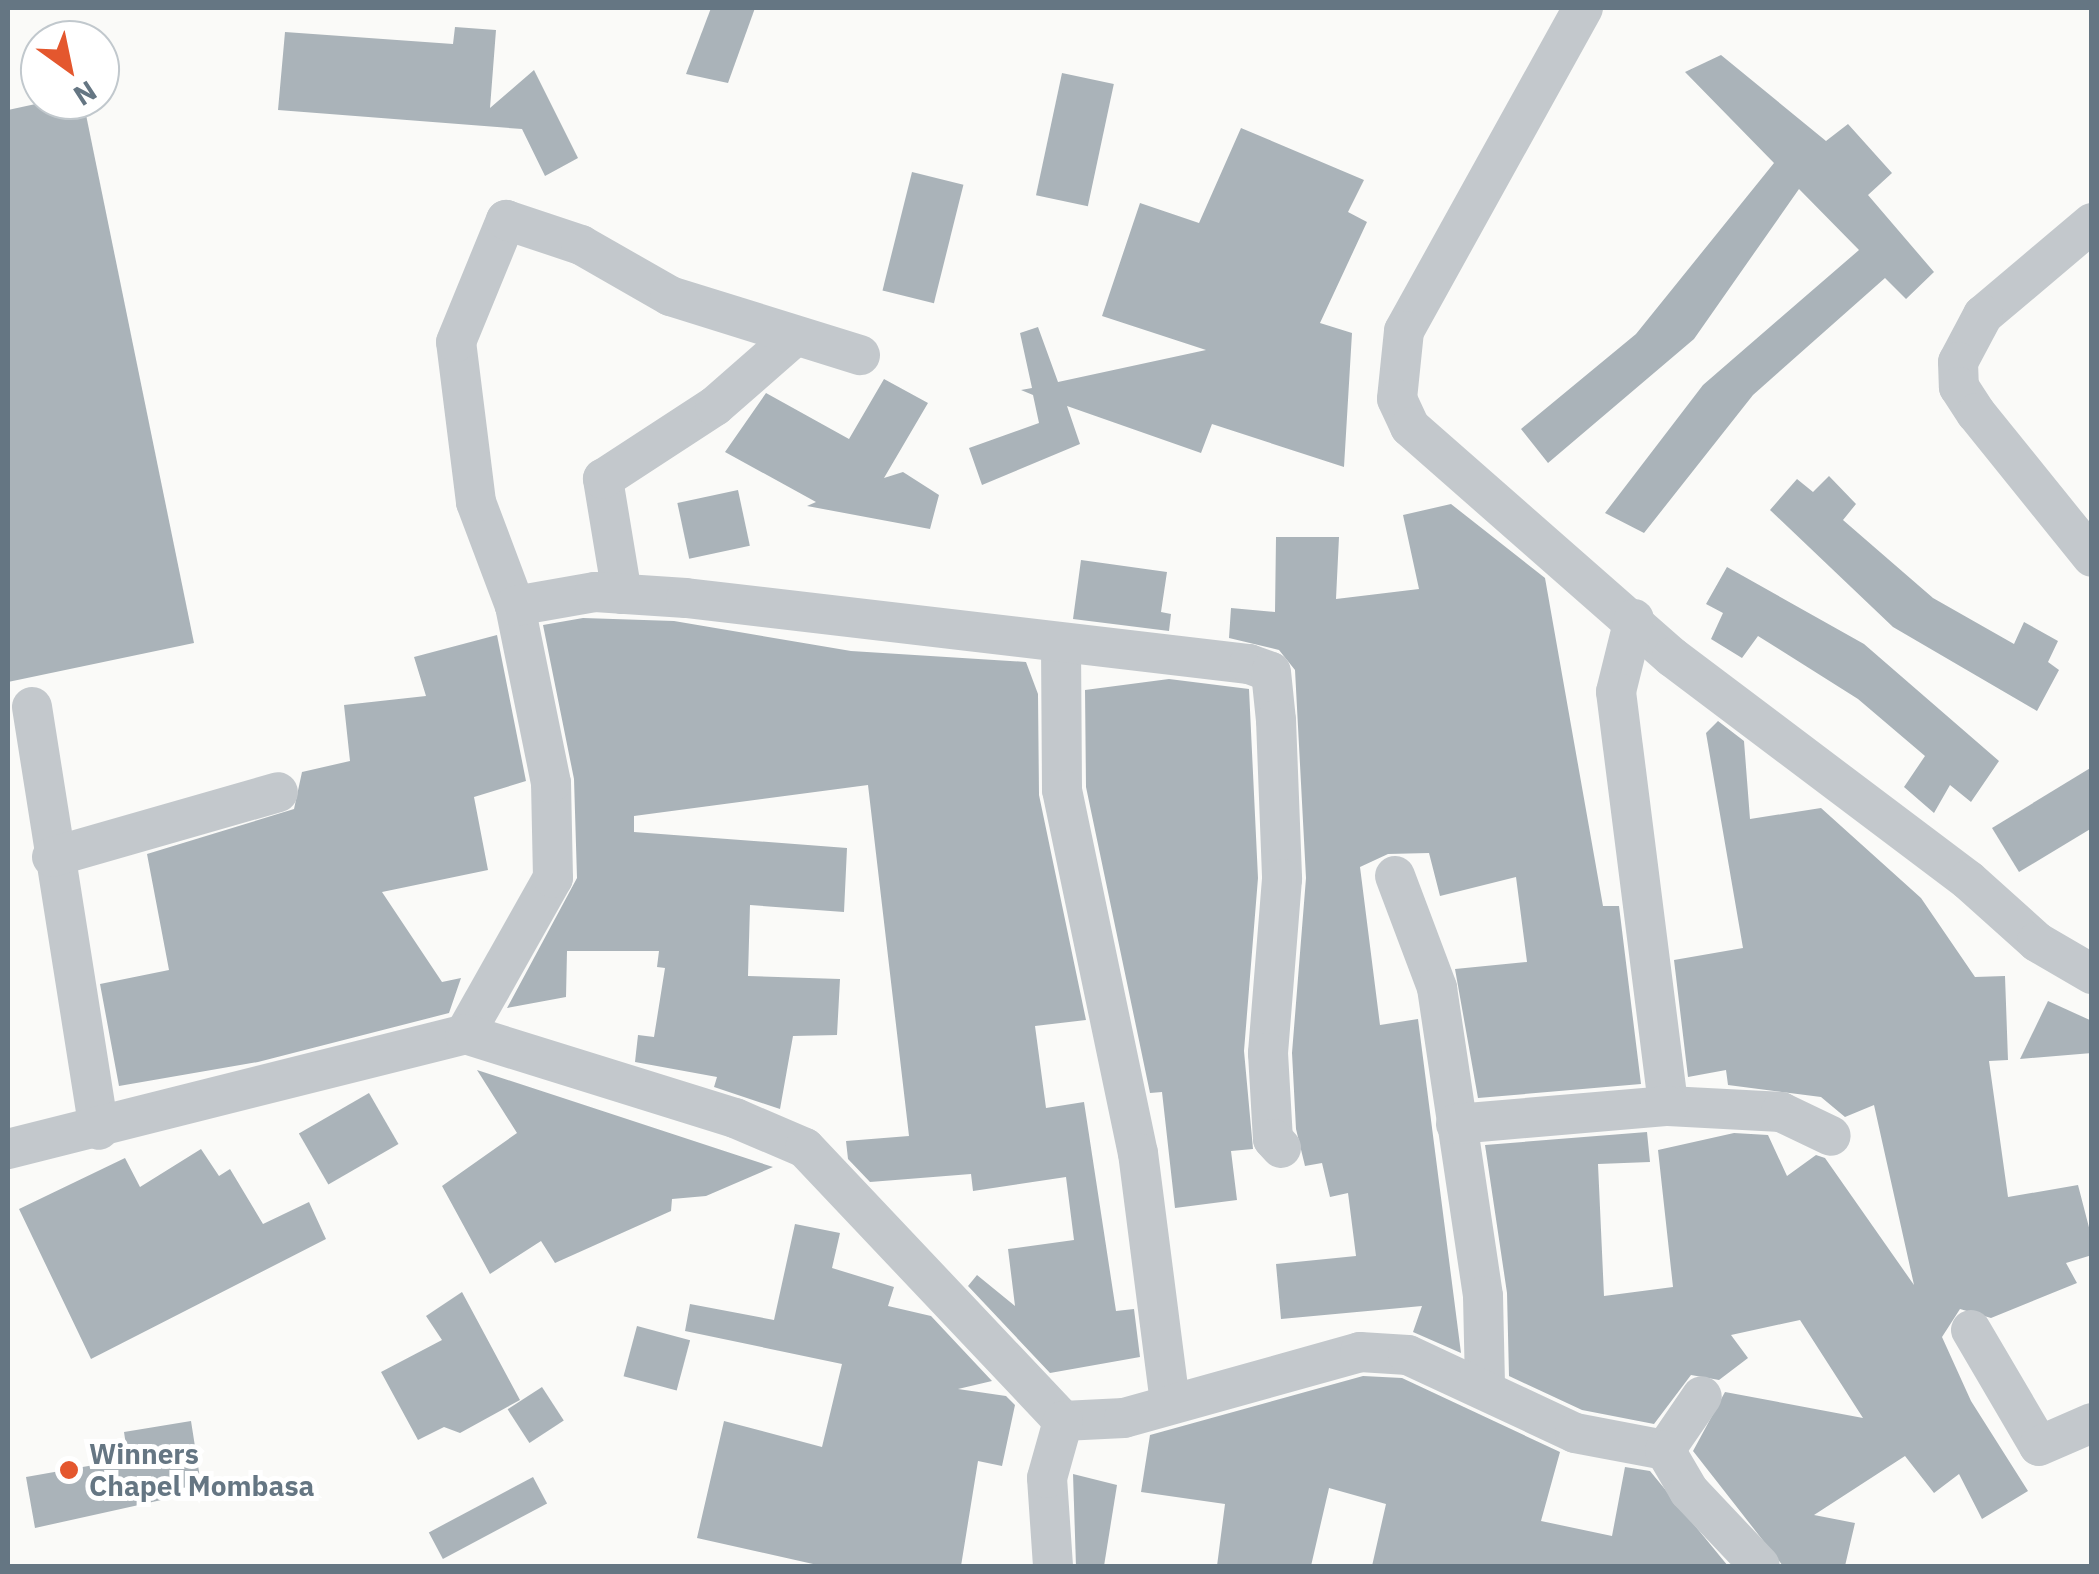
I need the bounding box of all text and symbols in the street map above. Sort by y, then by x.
north arrow [20,20,120,120]
text: N [67,73,104,115]
place label: Winners Chapel Mombasa [89,1437,314,1503]
marker: Winners Chapel Mombasa [58,1459,80,1481]

